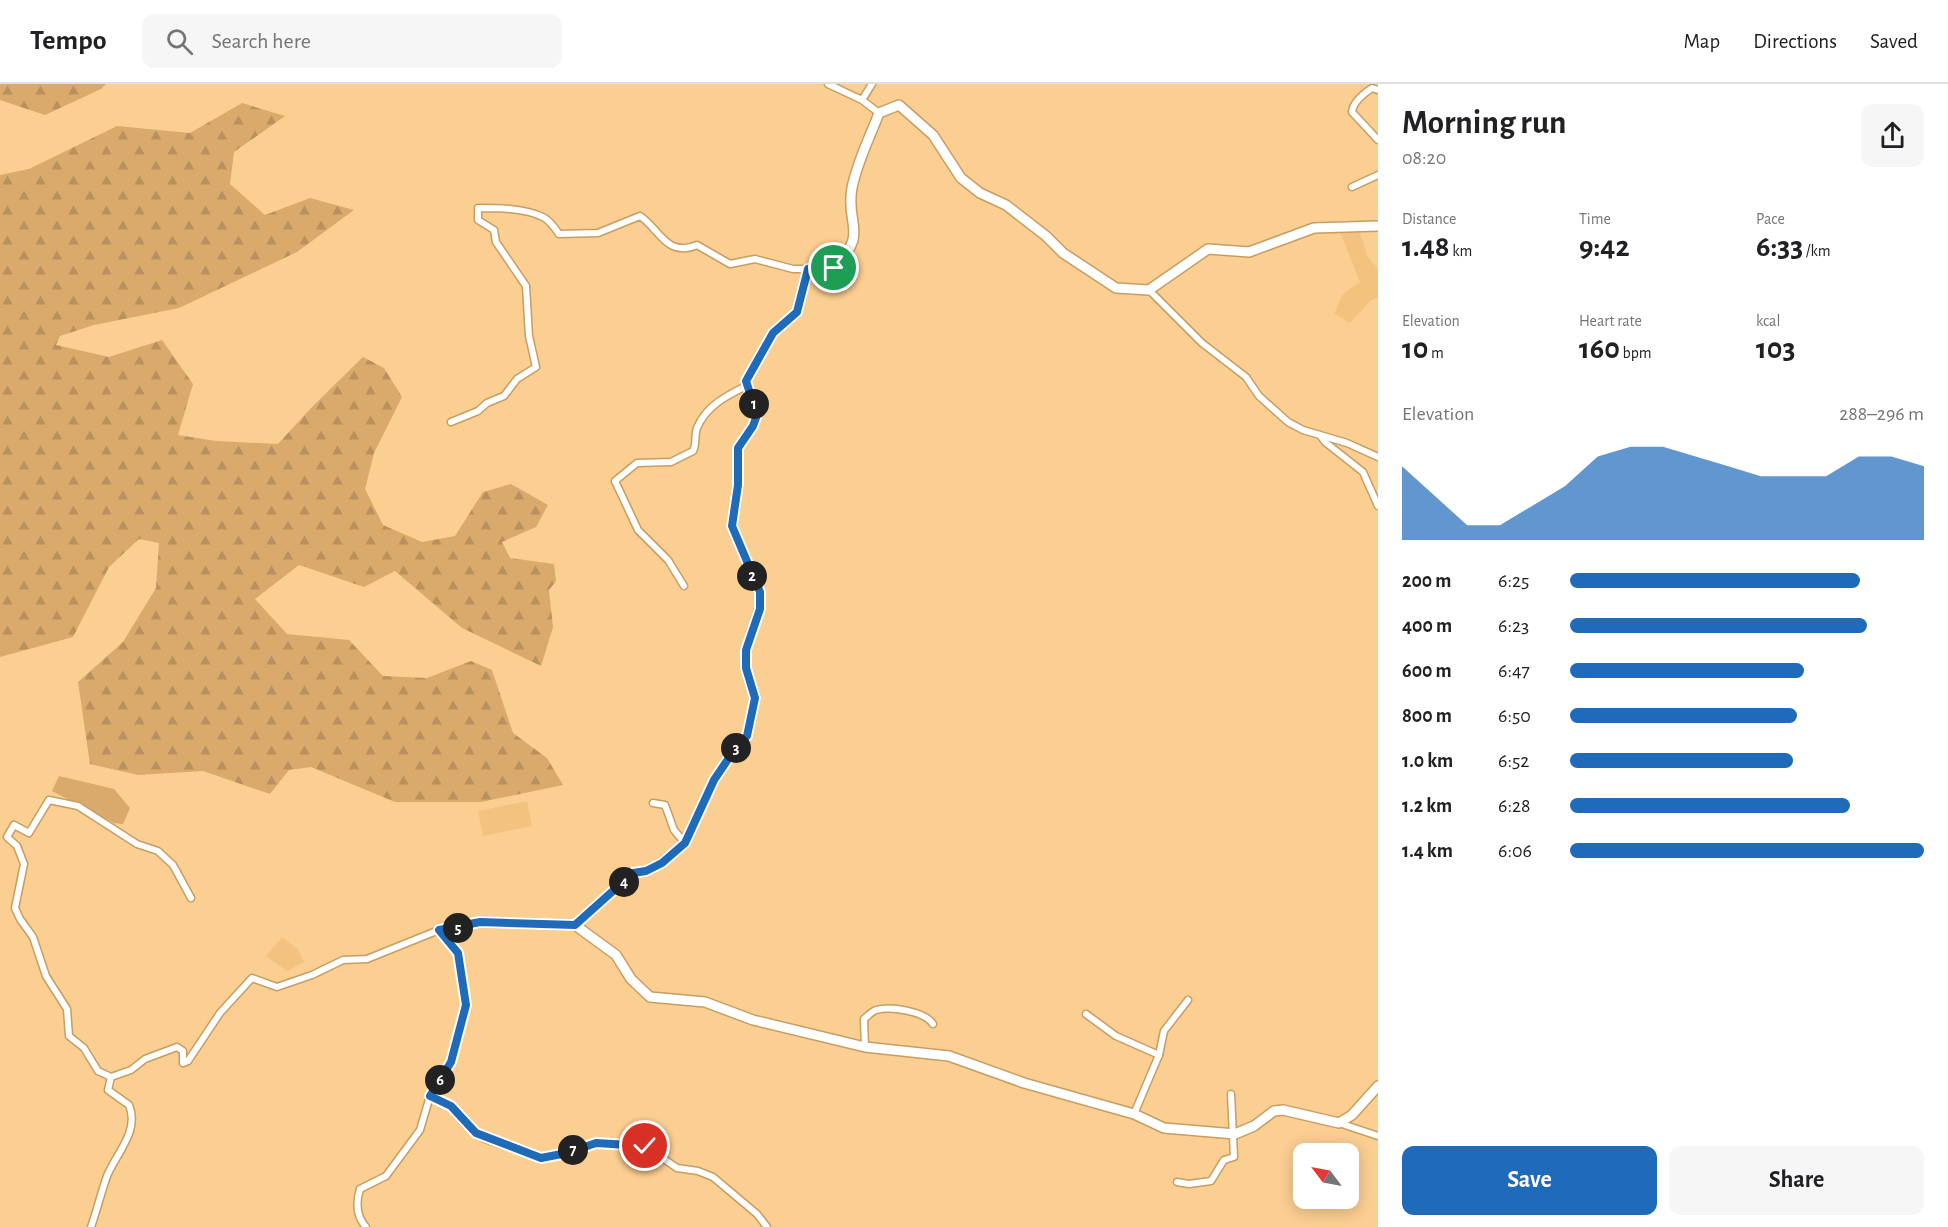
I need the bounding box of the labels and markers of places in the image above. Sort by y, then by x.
pin [808,242,859,293]
pin: 1 [739,389,769,419]
pin: 2 [737,561,767,591]
pin: 3 [721,733,751,763]
pin: 4 [609,867,639,897]
pin: 5 [443,913,473,943]
pin: 6 [425,1065,455,1095]
pin [619,1120,670,1171]
pin: 7 [558,1135,588,1165]

